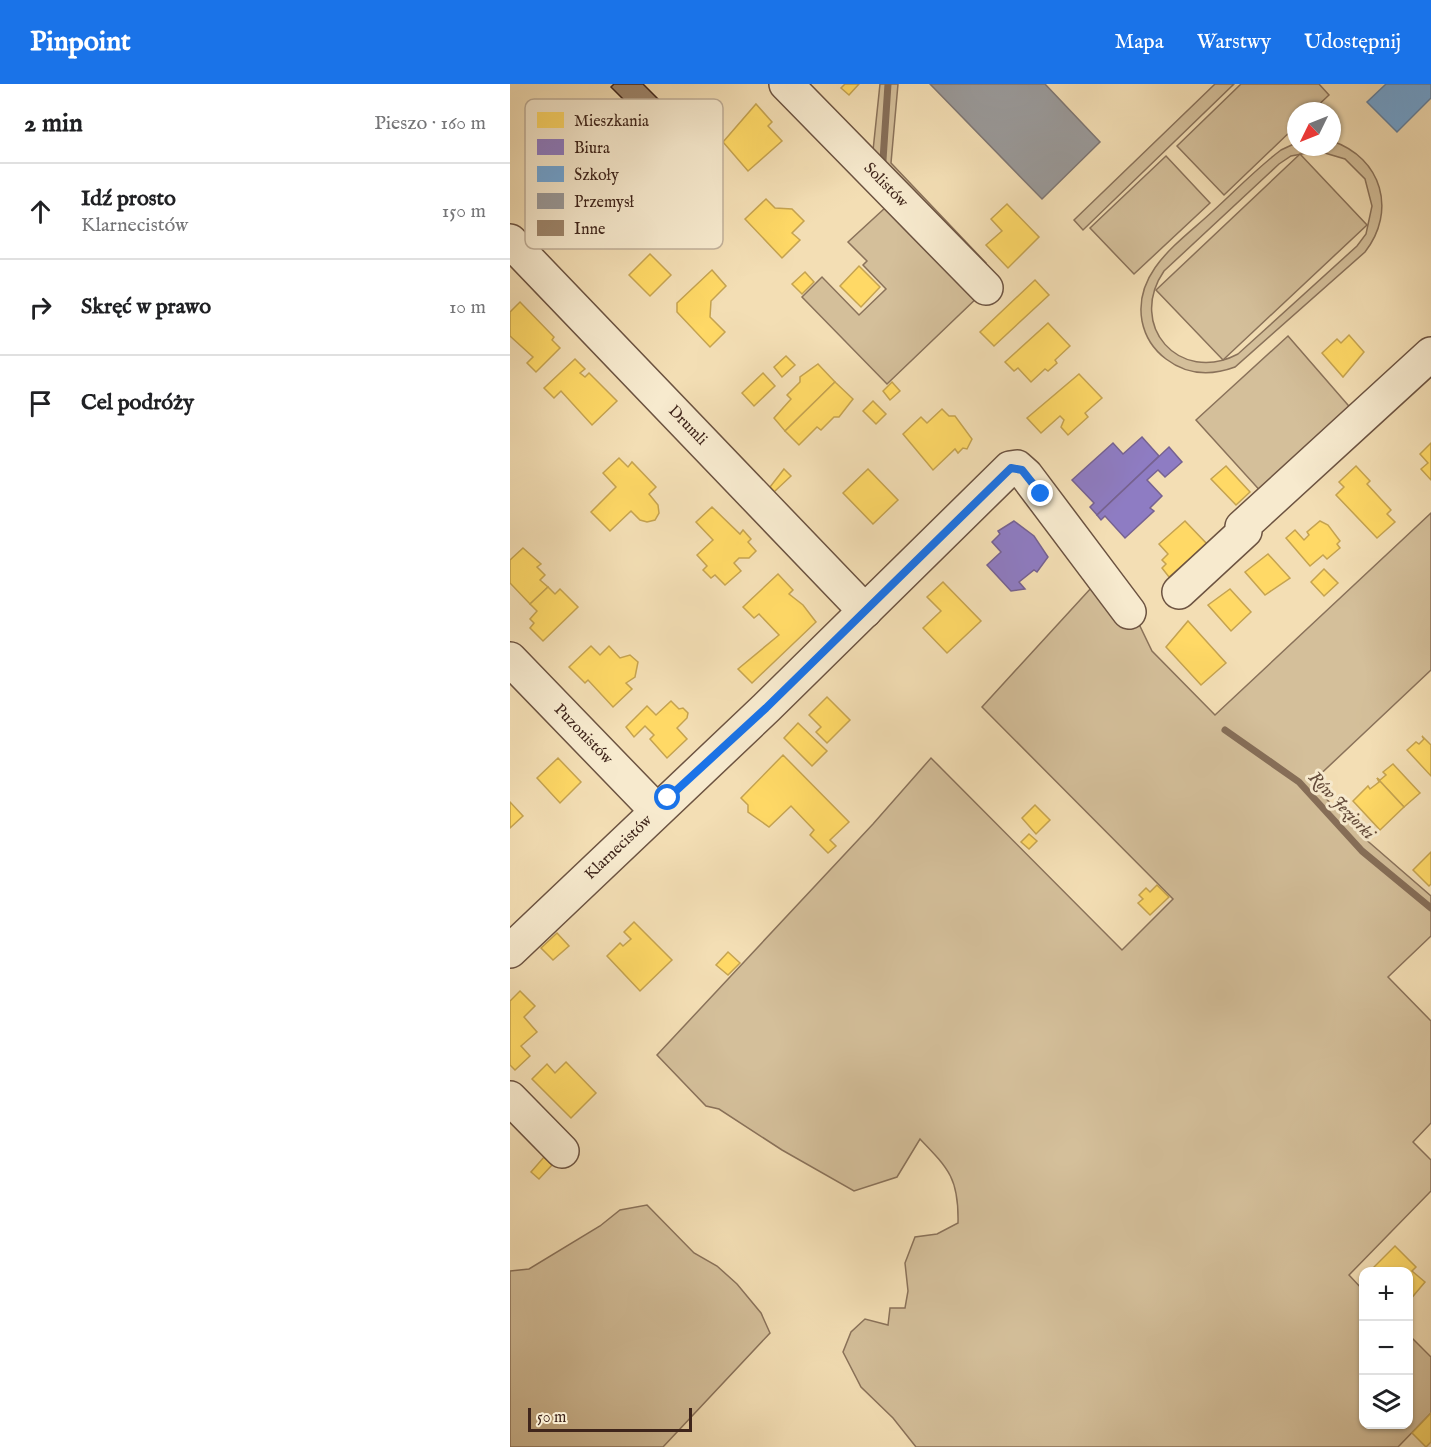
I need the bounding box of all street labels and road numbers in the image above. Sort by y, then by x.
street label: Solistów [859,159,912,213]
street label: Drumli [663,401,711,450]
street label: Puzonistów [549,700,617,769]
street label: Klarnecistów [581,811,657,885]

